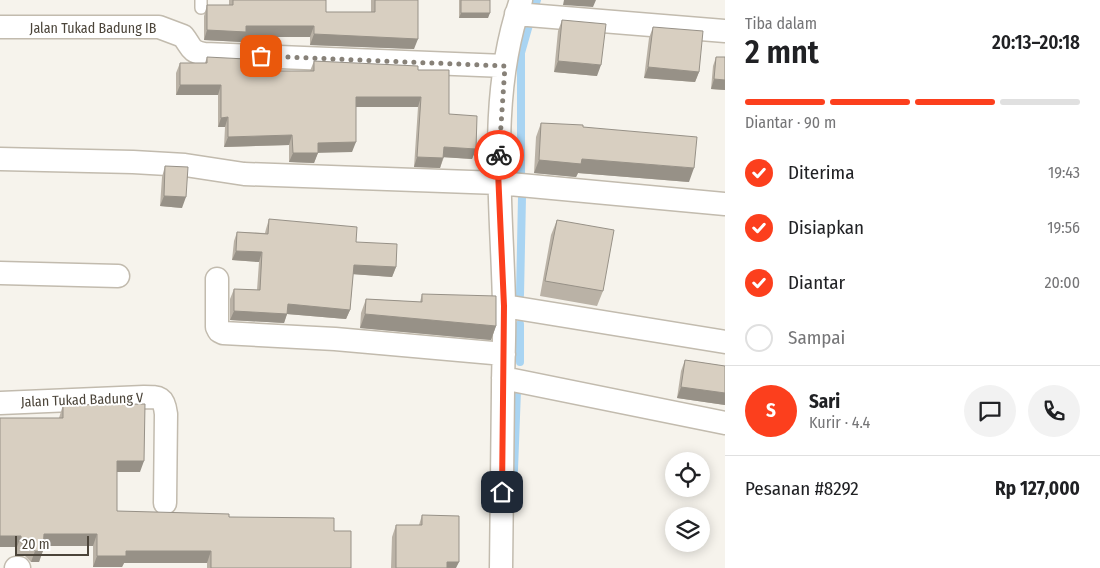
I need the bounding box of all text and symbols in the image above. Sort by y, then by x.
text: Tiba dalam [745,14,817,33]
street label: Jalan Tukad Badung IB [30,20,157,37]
text: 20:13–20:18 [992,31,1080,54]
text: 2 mnt [745,33,819,71]
pin [240,35,282,77]
icon: bag [247,42,275,70]
text: Diantar · 90 m [745,113,836,132]
courier [474,130,524,180]
icon: bike [485,141,513,169]
icon: check [745,159,773,187]
text: Diterima [788,161,854,184]
text: 19:43 [1048,163,1080,182]
icon: check [745,214,773,242]
text: Disiapkan [788,216,864,239]
text: 19:56 [1047,218,1080,237]
icon: check [745,269,773,297]
text: Diantar [788,271,845,294]
text: 20:00 [1045,273,1080,292]
text: Sampai [788,326,845,349]
button: chat [964,385,1016,437]
button: phone [1028,385,1080,437]
street label: Jalan Tukad Badung V [20,389,144,411]
text: Sari [809,390,840,413]
text: S [766,399,776,422]
text: Kurir · 4.4 [809,413,870,432]
map controls [665,452,710,552]
button: locate [665,452,710,497]
pin [481,471,523,513]
text: Pesanan #8292 [745,477,859,500]
text: Rp 127,000 [995,477,1080,500]
icon: home [488,478,516,506]
button: layers [665,507,710,552]
scale bar [15,533,89,556]
text: 20 m [22,536,50,553]

